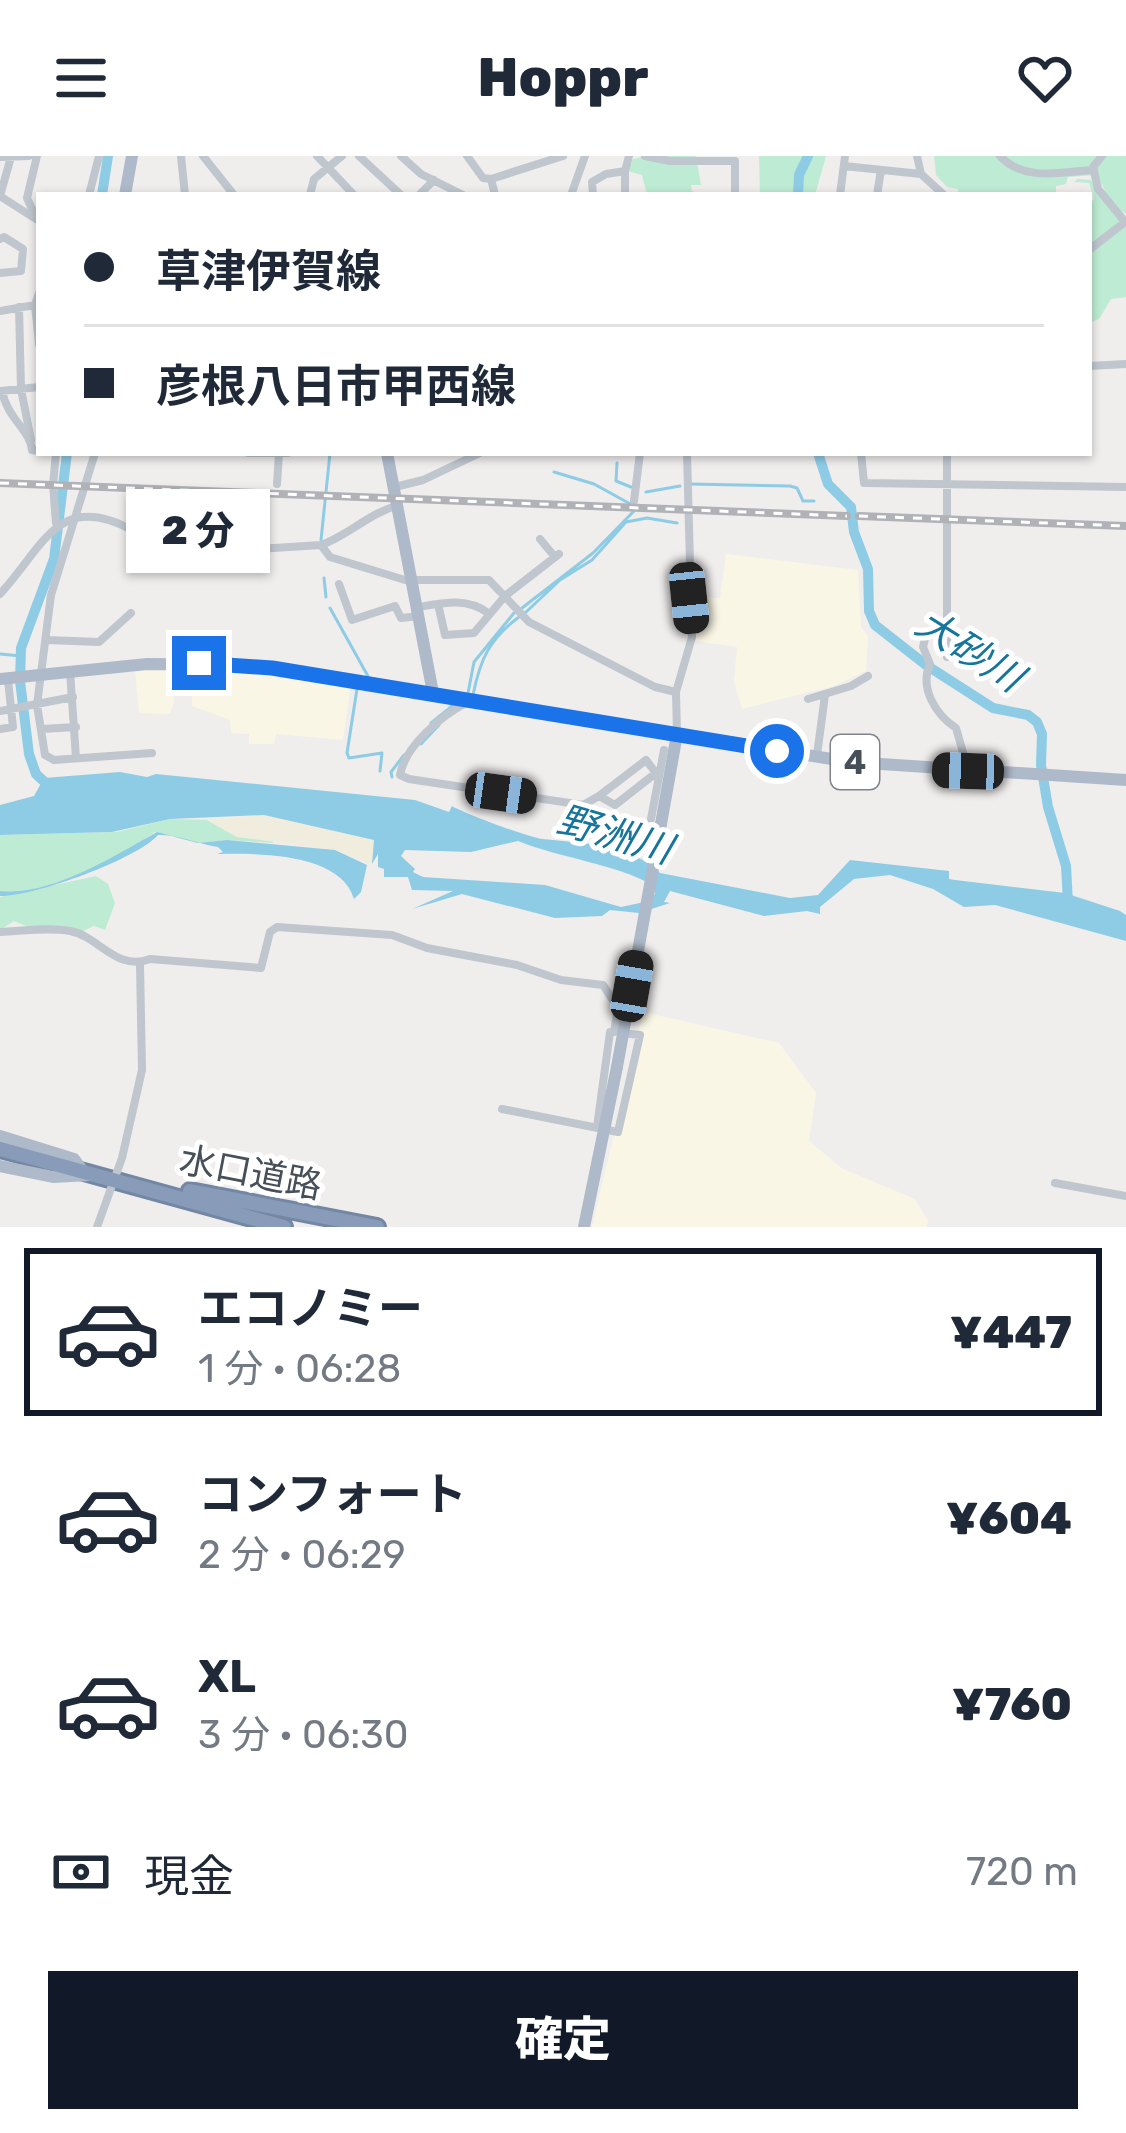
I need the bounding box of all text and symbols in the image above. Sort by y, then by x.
icon: menu [48,45,114,111]
icon: heart [1012,45,1078,111]
text: Hoppr [478,46,648,110]
text: 草津伊賀線 [156,245,381,298]
text: 彦根八日市甲西線 [156,360,516,413]
callout: 2 分 [127,489,271,573]
text: 2 分 [161,508,235,554]
car [667,560,711,636]
water label: 大砂川 [908,600,1035,703]
route end [172,636,226,690]
route start [750,724,804,778]
road number: 4 [831,735,879,789]
car [931,752,1005,790]
car [463,770,539,816]
water label: 野洲川 [552,797,681,874]
car [608,947,656,1025]
street label: 水口道路 [176,1138,326,1207]
icon: car [54,1278,162,1386]
text: エコノミー [198,1282,423,1335]
text: ¥447 [950,1306,1072,1359]
text: 1 分 · 06:28 [198,1346,401,1392]
icon: car [54,1464,162,1572]
text: コンフォート [198,1468,467,1521]
text: ¥604 [946,1492,1072,1545]
text: 2 分 · 06:29 [198,1532,406,1578]
icon: car [54,1650,162,1758]
text: XL [198,1650,256,1703]
text: ¥760 [952,1678,1072,1731]
text: 3 分 · 06:30 [198,1712,408,1758]
icon: cash [48,1839,114,1905]
text: 720 m [966,1849,1078,1895]
text: 現金 [144,1850,234,1903]
button: 確定 [48,1971,1078,2109]

